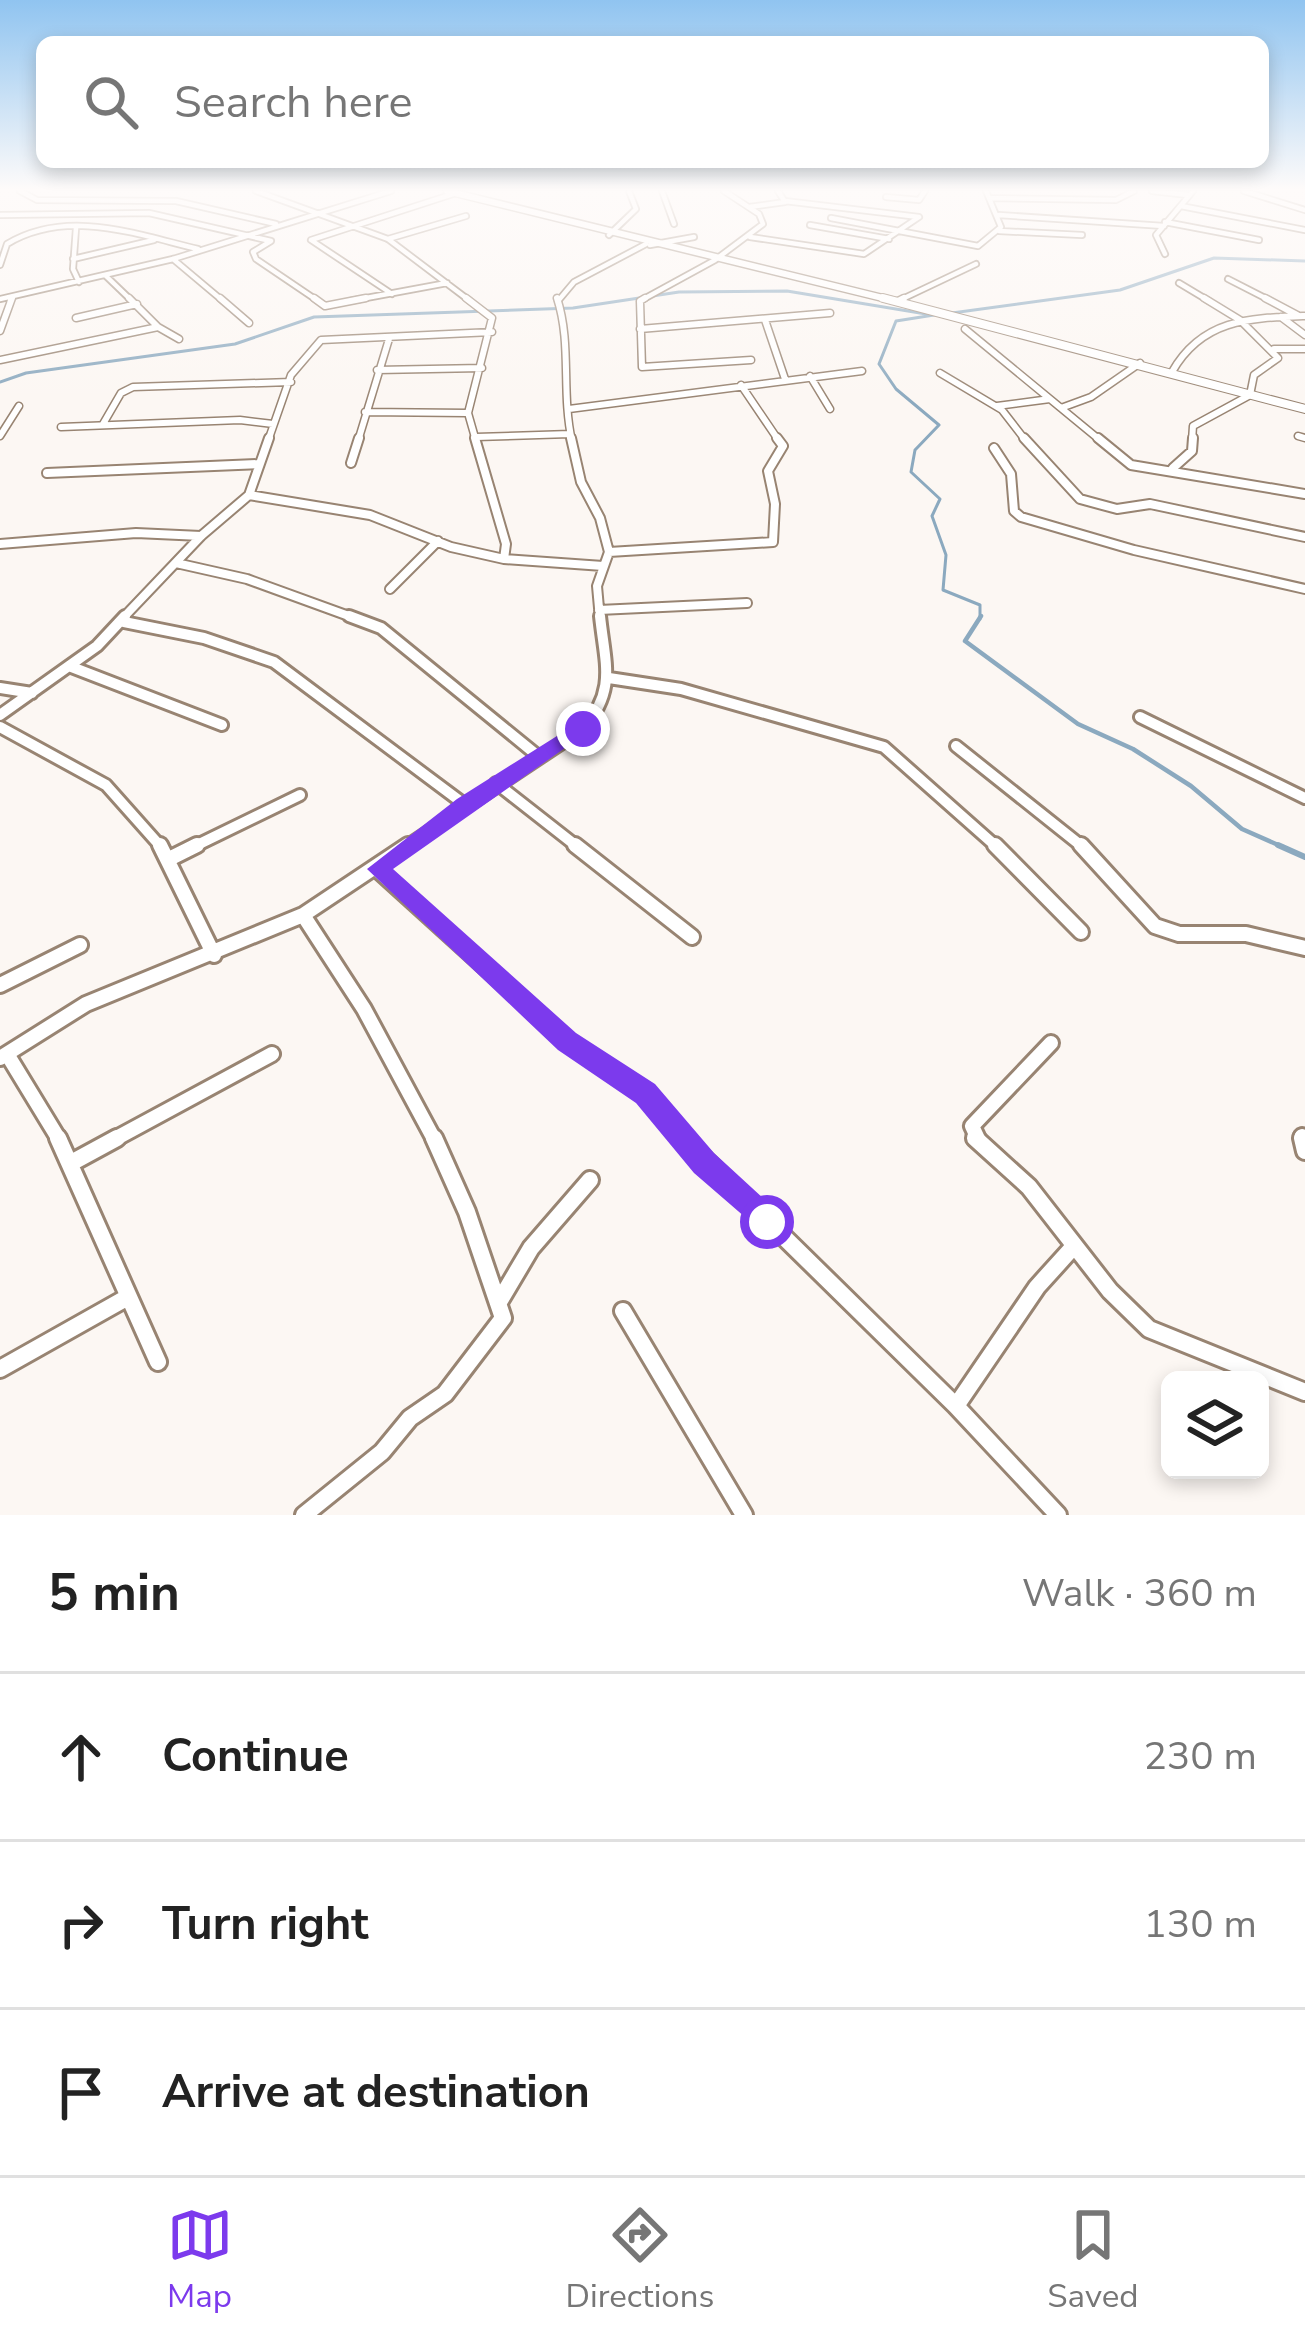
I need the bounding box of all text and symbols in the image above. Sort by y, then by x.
search box [36,36,1269,168]
icon: search [78,69,144,135]
text: Search here [174,72,413,133]
route end [556,702,610,756]
route start [740,1195,794,1249]
map controls [1161,1371,1269,1479]
button: layers [1161,1371,1269,1479]
text: 5 min [48,1558,180,1628]
text: Walk · 360 m [1022,1567,1257,1620]
icon: ahead [48,1724,114,1790]
text: Continue [162,1726,349,1787]
text: 230 m [1143,1730,1257,1783]
icon: right [48,1892,114,1958]
text: Turn right [162,1894,369,1955]
text: 130 m [1143,1898,1257,1951]
icon: arrive [48,2060,114,2126]
text: Arrive at destination [162,2062,590,2123]
tab: Map [167,2202,233,2319]
tab: Directions [566,2202,714,2319]
tab: Saved [1047,2202,1138,2319]

